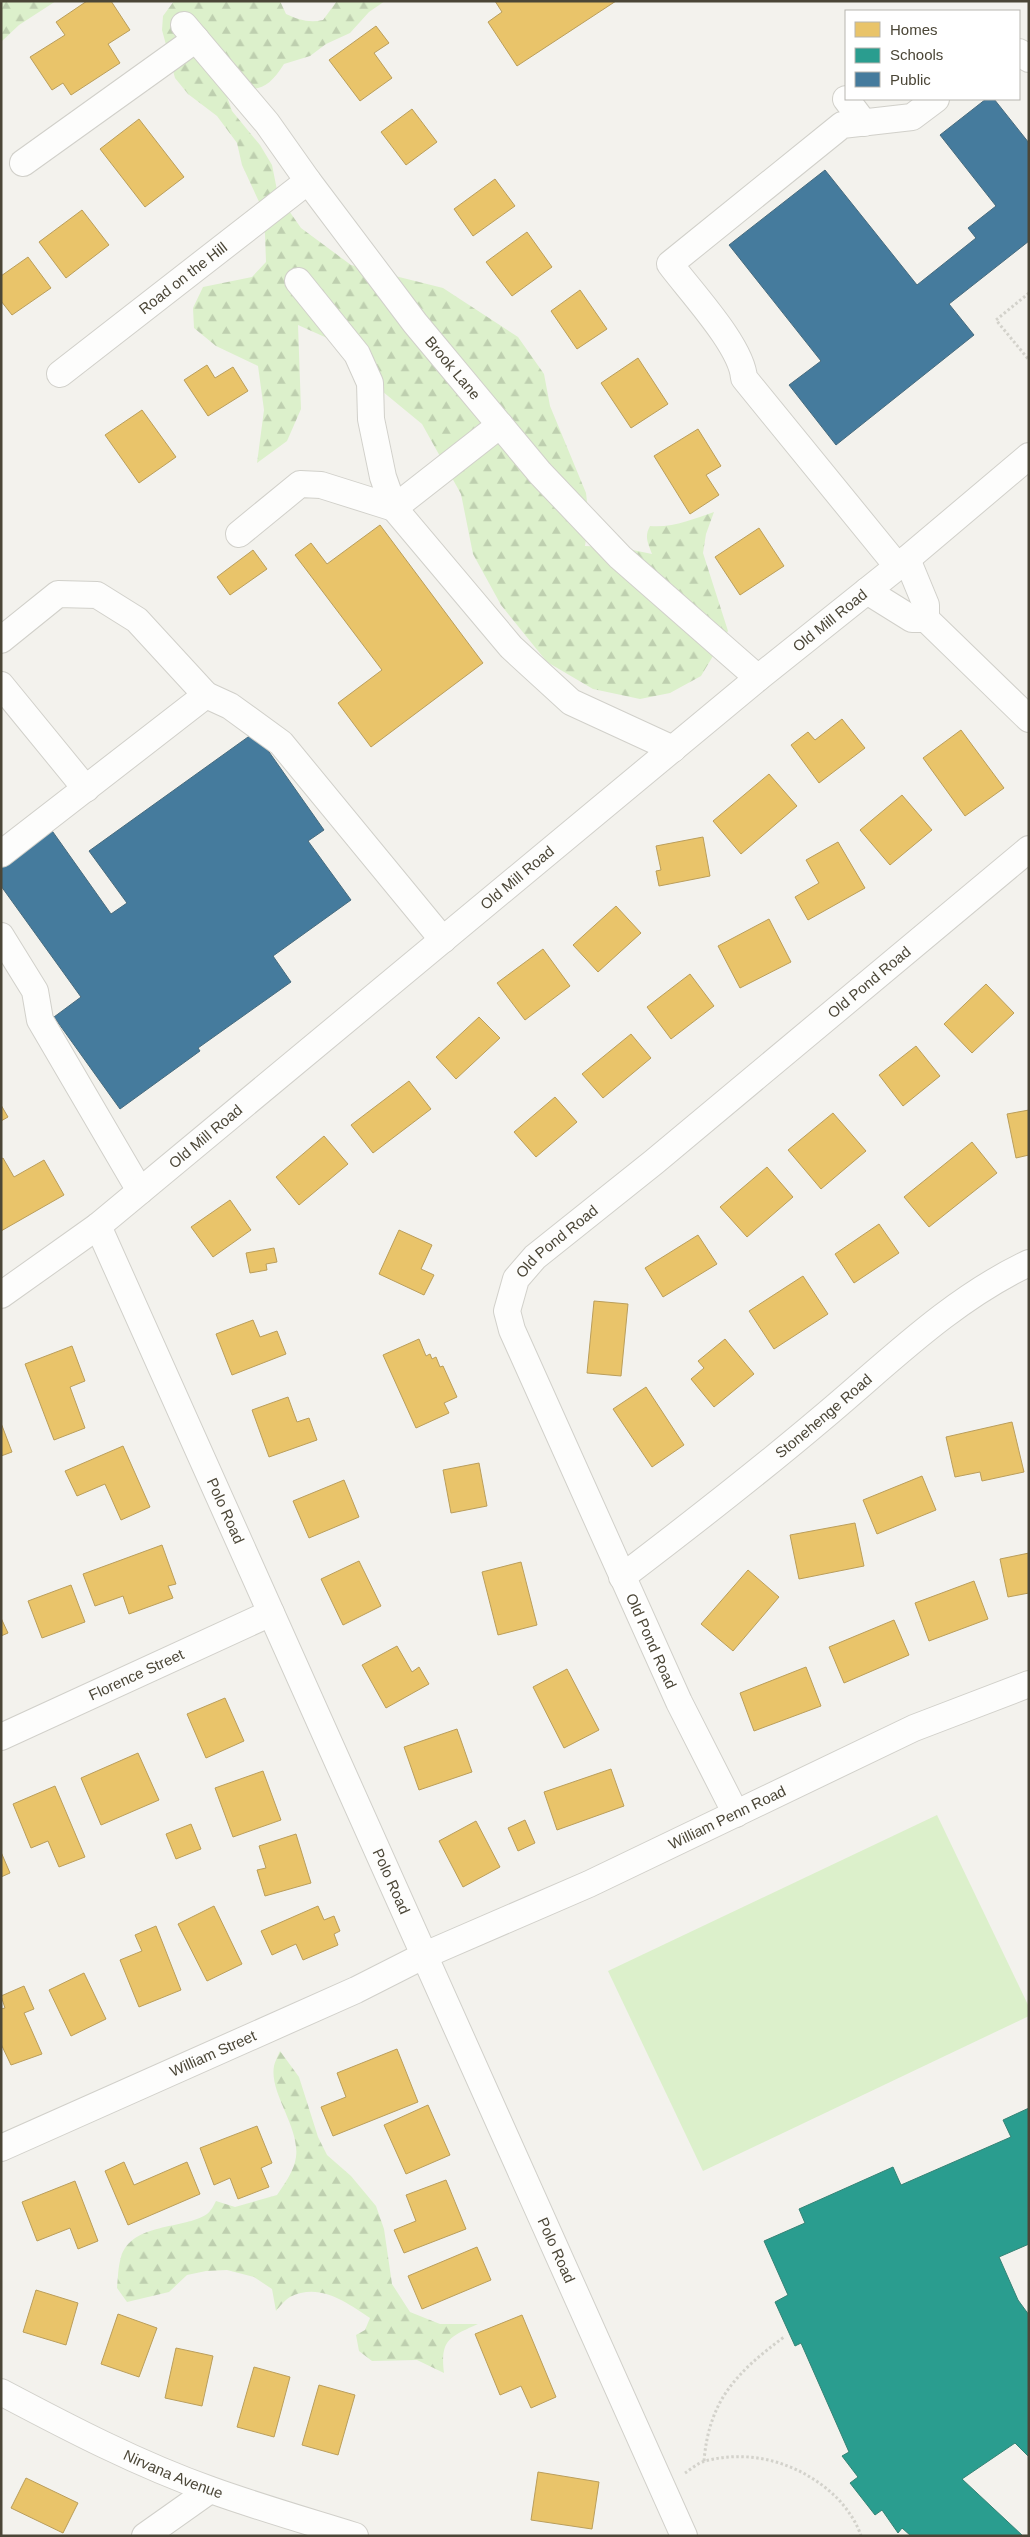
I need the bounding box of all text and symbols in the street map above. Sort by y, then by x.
legend [845,10,1020,100]
text: Homes [890,21,938,38]
text: Schools [890,46,943,63]
text: Public [890,71,931,88]
street label: Road on the Hill [135,238,230,317]
street label: Brook Lane [422,333,484,403]
street label: Old Mill Road [789,585,870,655]
street label: Old Mill Road [477,842,557,913]
street label: Old Pond Road [824,943,914,1021]
street label: Old Mill Road [165,1101,245,1172]
street label: Old Pond Road [512,1201,601,1281]
street label: Stonehenge Road [772,1370,875,1461]
street label: Polo Road [204,1475,248,1546]
street label: Old Pond Road [623,1590,680,1691]
street label: Florence Street [86,1645,187,1703]
street label: William Penn Road [666,1782,788,1852]
street label: Polo Road [370,1846,414,1917]
street label: William Street [167,2026,259,2080]
street label: Polo Road [535,2215,579,2285]
street label: Nirvana Avenue [121,2446,225,2502]

